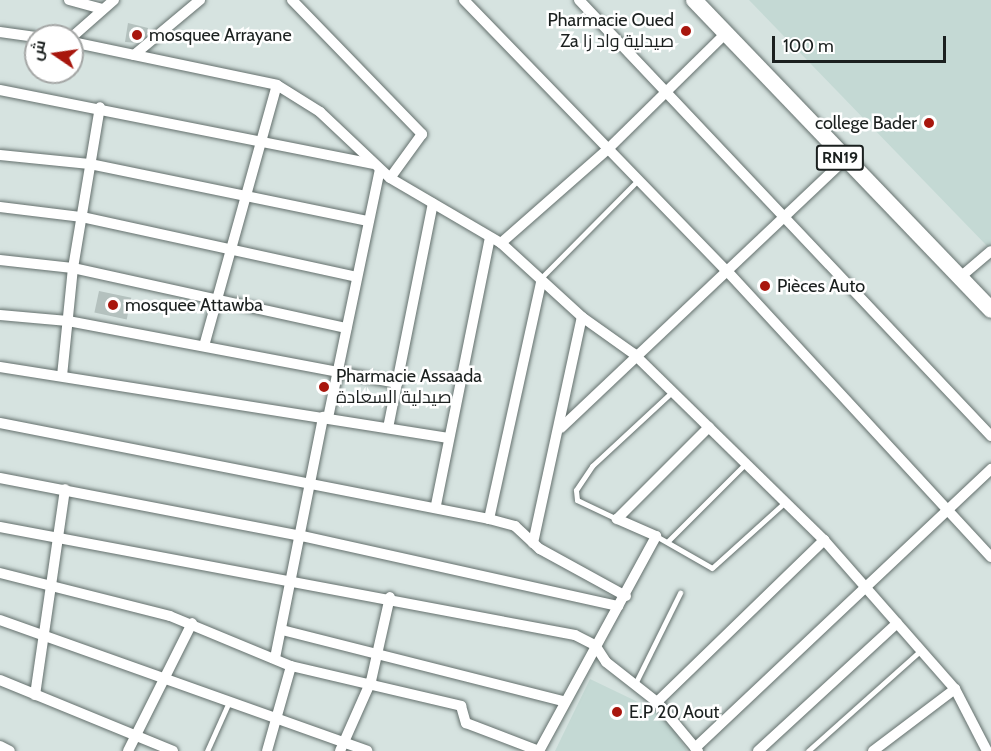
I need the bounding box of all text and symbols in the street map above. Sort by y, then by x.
place label: Pharmacie Oued Za صيدلية واد زا [548,10,674,52]
north arrow [24,24,84,84]
place label: mosquee Arrayane [149,24,292,46]
marker: Pharmacie Oued Za صيدلية واد زا [679,24,693,38]
scale bar [775,24,949,62]
marker: mosquee Arrayane [130,28,144,42]
text: 100 m [783,35,834,57]
text: ش [26,38,49,62]
place label: college Bader [815,112,917,134]
marker: college Bader [922,116,936,130]
road number: RN19 [814,145,866,171]
place label: Pièces Auto [777,275,865,297]
marker: Pièces Auto [758,279,772,293]
place label: mosquee Attawba [125,294,263,316]
marker: mosquee Attawba [106,298,120,312]
place label: Pharmacie Assaada صيدلية السعادة [336,366,482,409]
marker: Pharmacie Assaada صيدلية السعادة [317,380,331,394]
place label: E.P 20 Aout [629,701,719,723]
marker: E.P 20 Aout [610,705,624,719]

